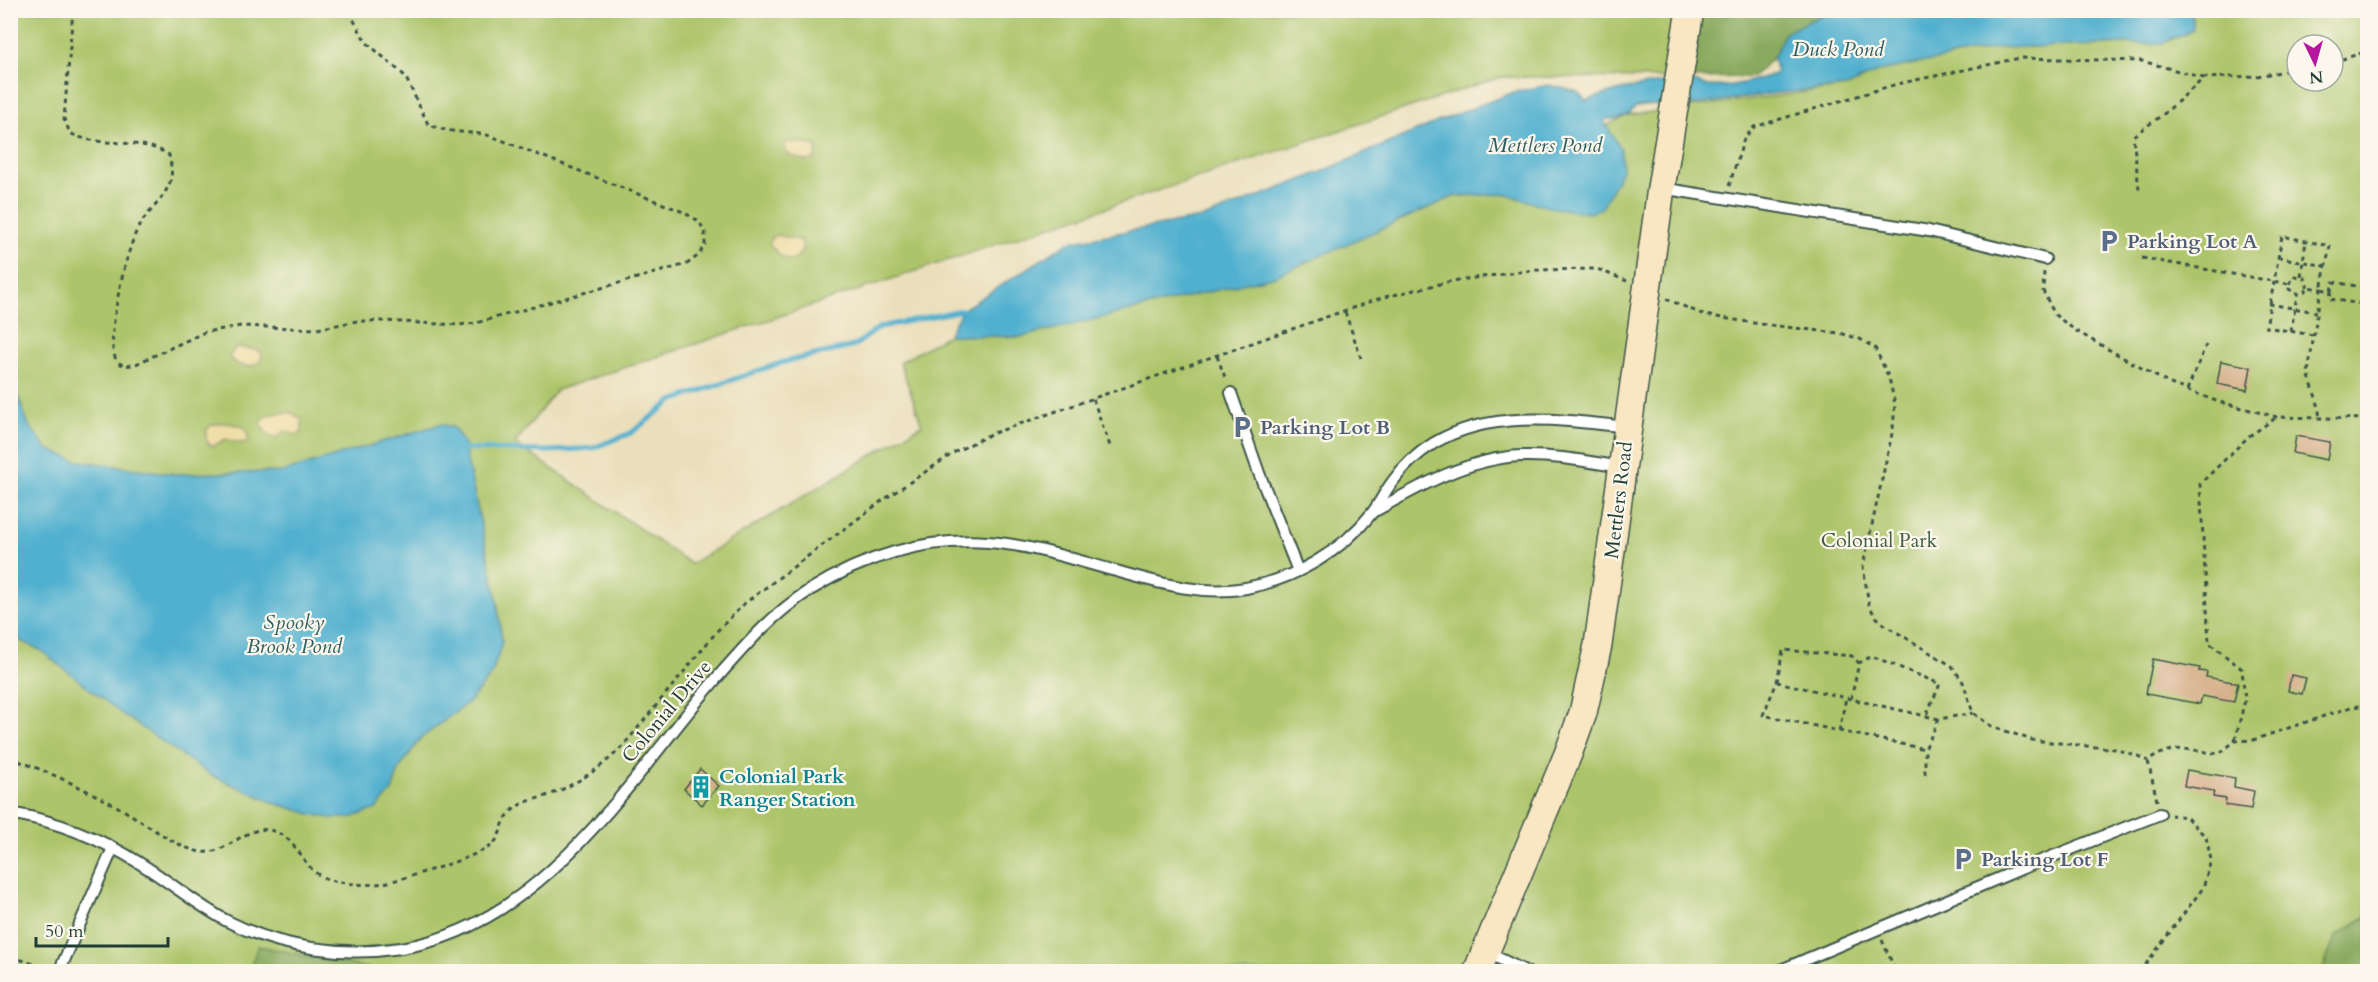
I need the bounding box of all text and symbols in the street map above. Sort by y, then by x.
north arrow [2285,33,2345,93]
water label: Duck Pond [1792,35,1885,64]
text: N [2308,65,2324,89]
water label: Mettlers Pond [1488,131,1603,160]
parking icon: Parking Lot A [2096,228,2122,254]
place label: Parking Lot A [2127,228,2258,255]
parking icon: Parking Lot B [1229,414,1255,440]
place label: Parking Lot B [1260,414,1390,441]
street label: Mettlers Road [1598,439,1639,560]
park label: Colonial Park [1821,527,1938,554]
water label: Spooky Brook Pond [246,608,343,661]
street label: Colonial Drive [615,654,717,768]
place label: Colonial Park Ranger Station [719,763,856,813]
building icon: Colonial Park Ranger Station [688,774,714,800]
parking icon: Parking Lot F [1950,846,1976,872]
place label: Parking Lot F [1981,846,2108,873]
scale bar [36,910,168,948]
text: 50 m [45,919,84,944]

